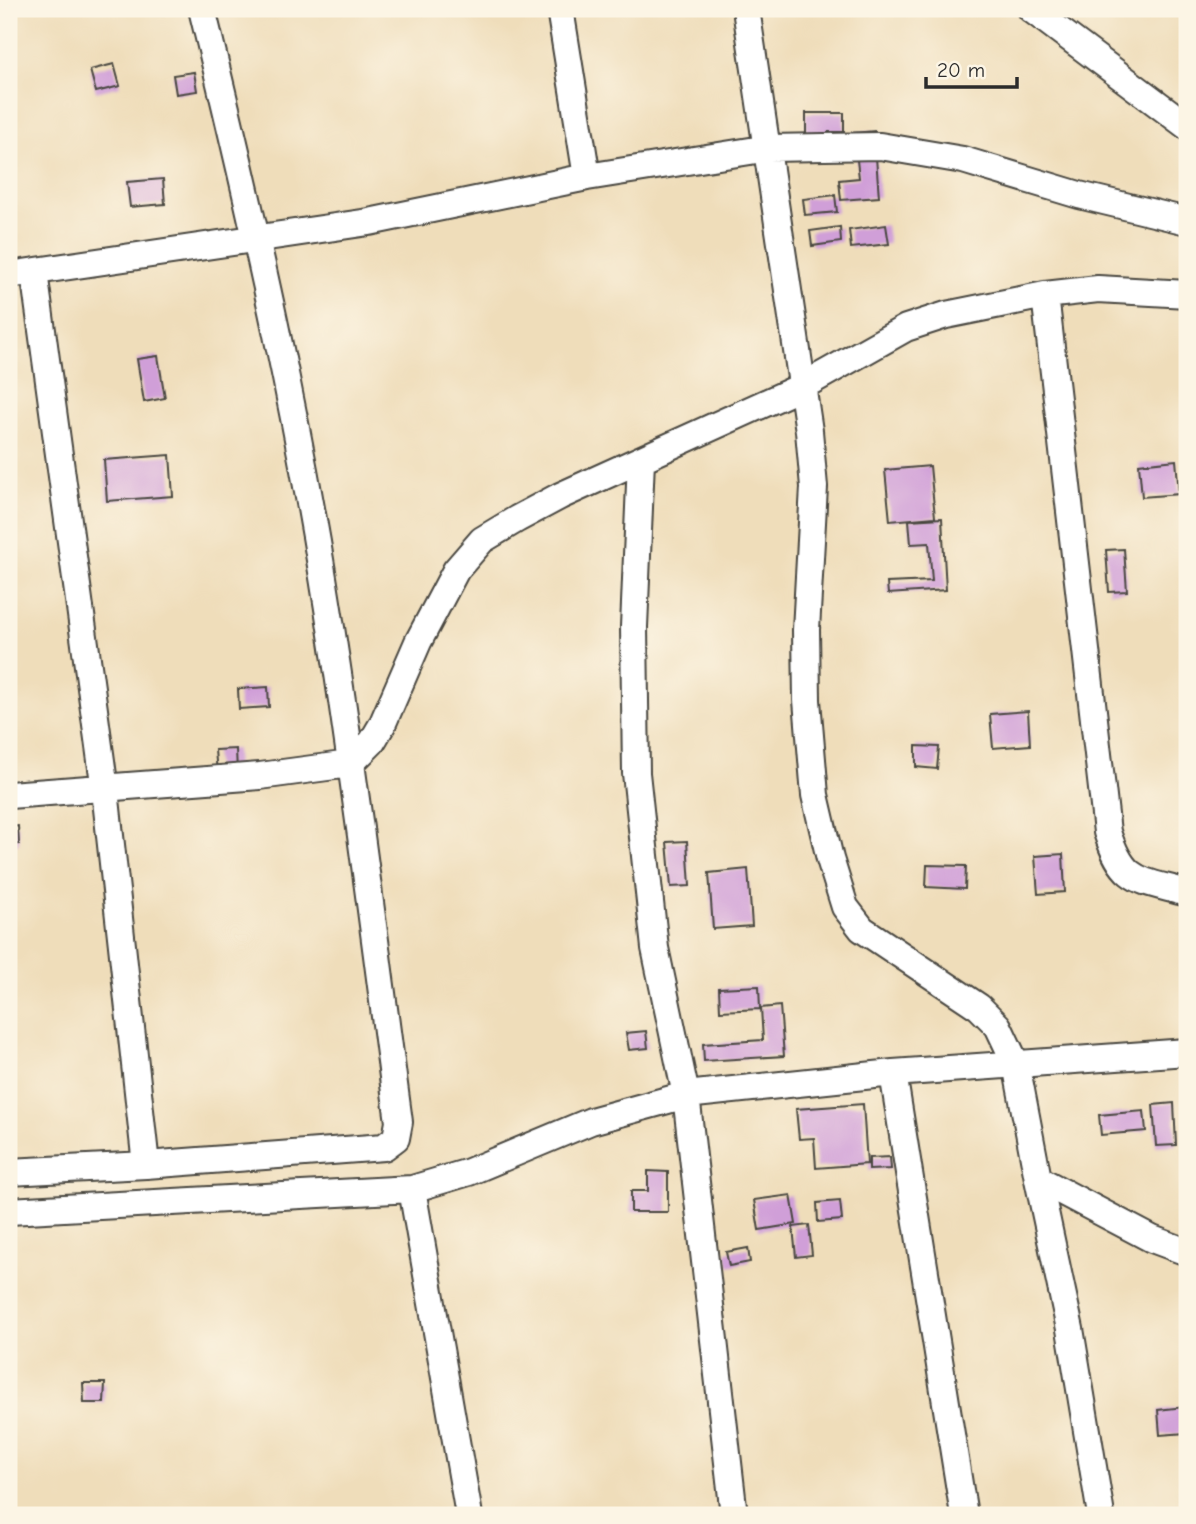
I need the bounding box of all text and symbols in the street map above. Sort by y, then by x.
scale bar [926,46,1018,90]
text: 20 m [937,58,985,82]

